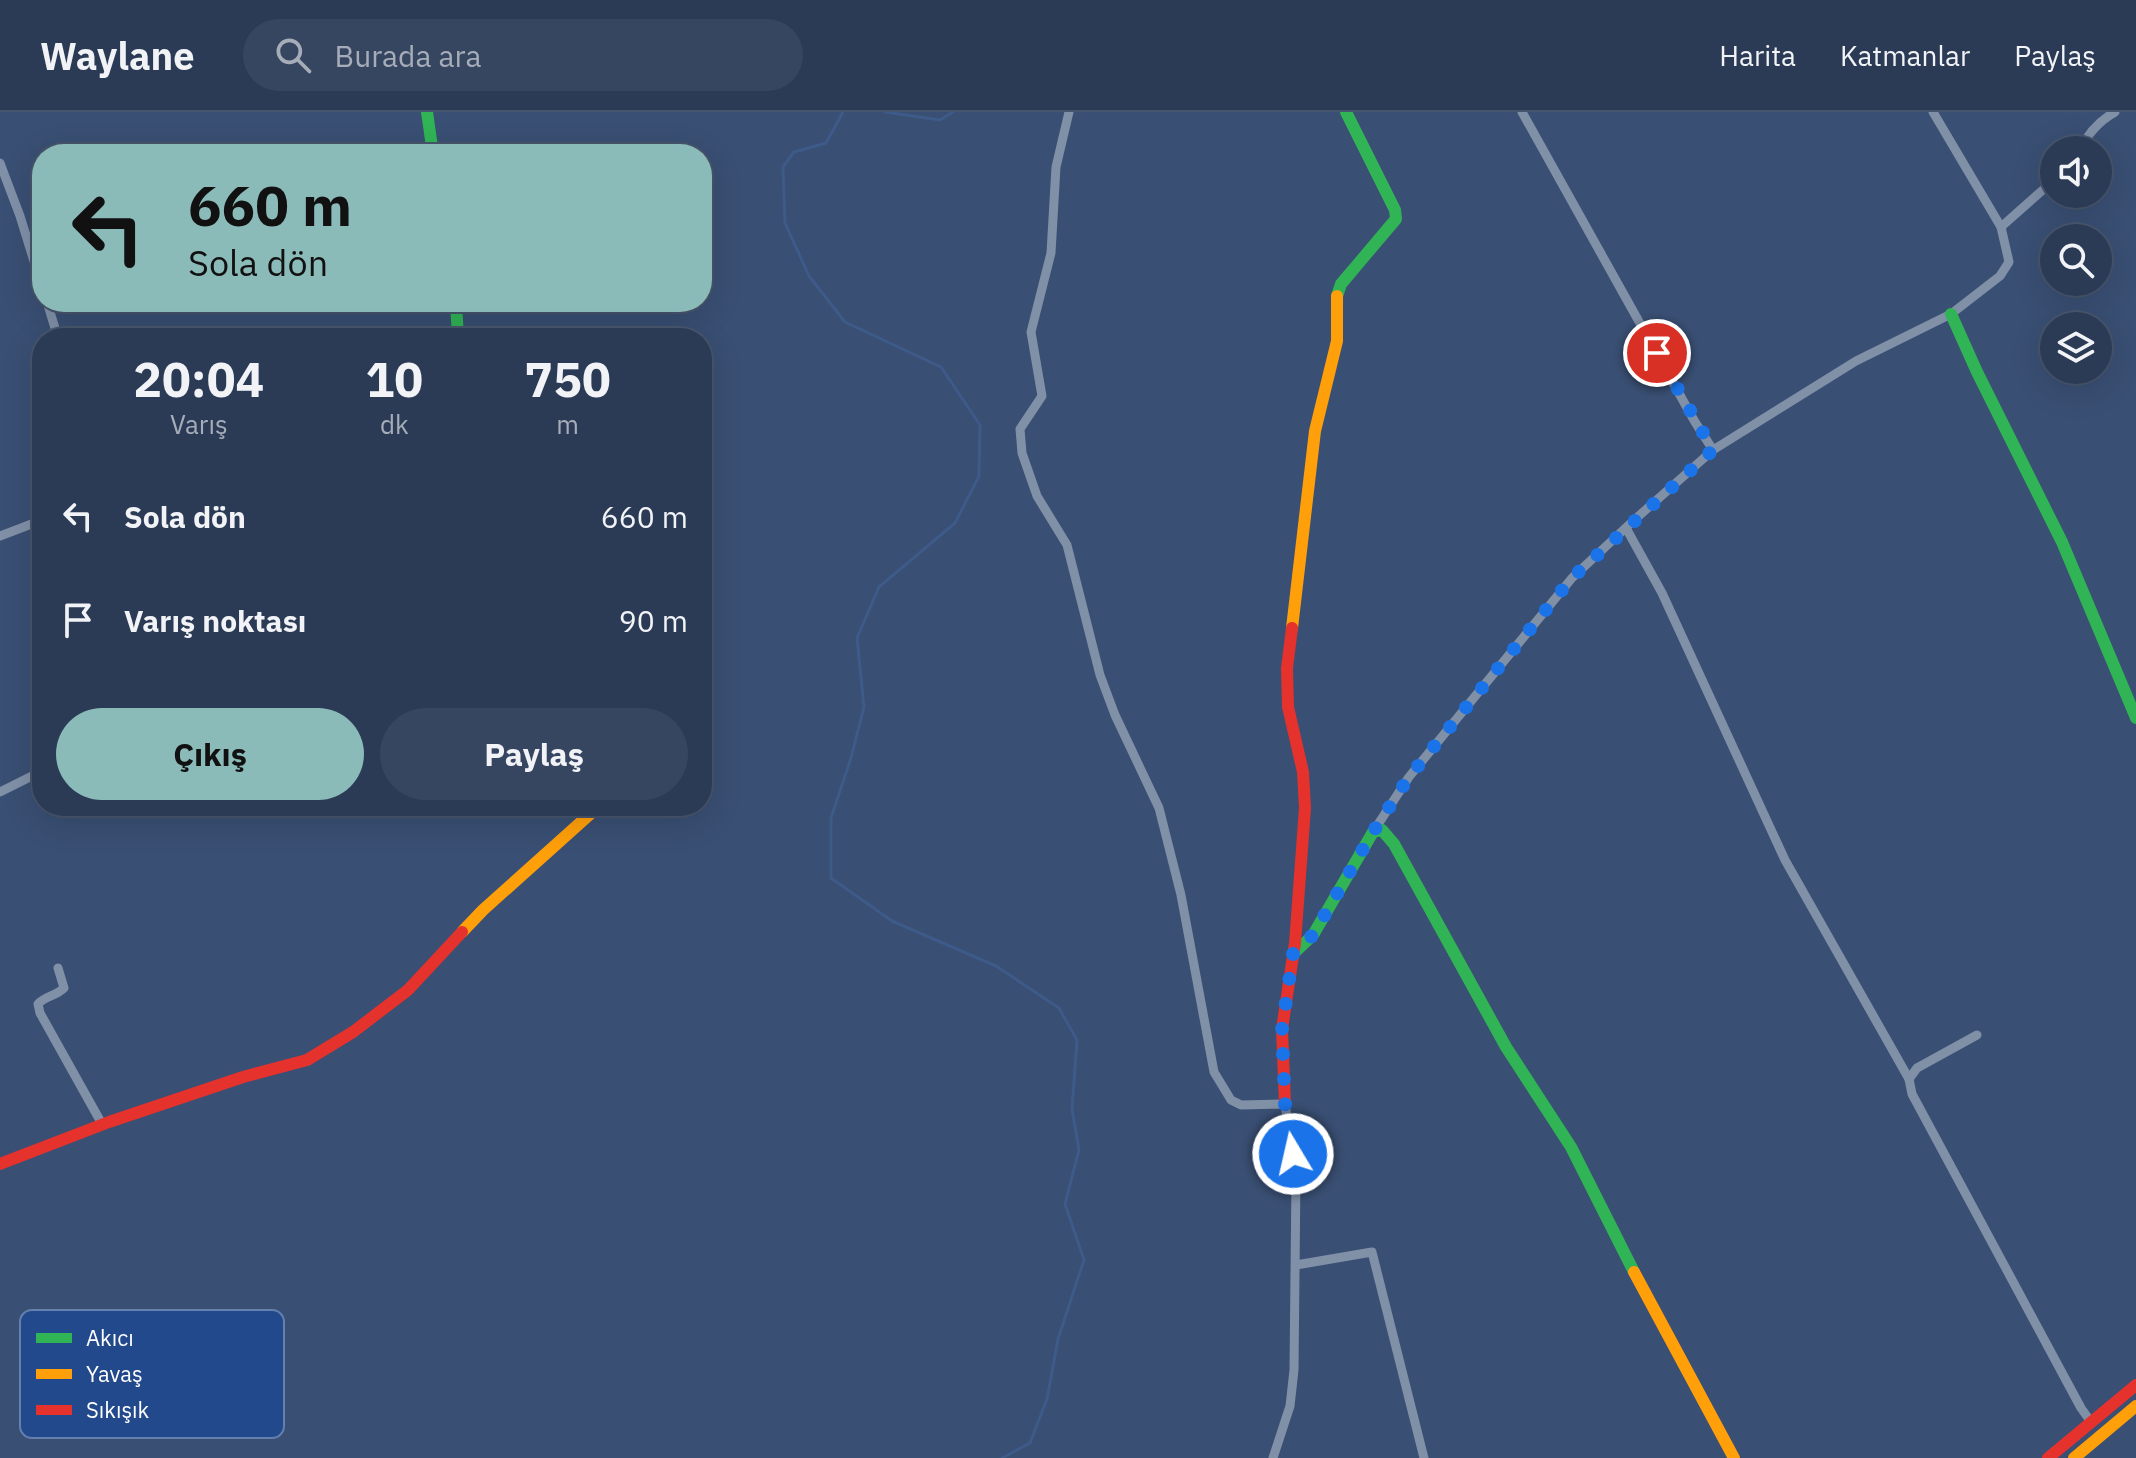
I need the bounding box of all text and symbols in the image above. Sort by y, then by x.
search box [243,19,803,91]
text: Waylane [40,31,195,80]
icon: search [271,33,315,77]
text: Burada ara [335,36,482,75]
text: Harita [1719,37,1796,74]
text: Katmanlar [1840,37,1970,74]
text: Paylaş [2014,37,2096,74]
map controls [2040,136,2112,384]
button: sound [2040,136,2112,208]
text: 660 m [188,169,352,241]
icon: left [56,176,160,280]
button: search [2040,224,2112,296]
text: Sola dön [188,239,328,286]
button: layers [2040,312,2112,384]
pin [1623,319,1691,387]
icon: arrive [1635,331,1679,375]
text: 20:04 [133,348,264,410]
text: 10 [366,348,423,410]
text: 750 [524,348,611,410]
text: Varış [170,407,228,441]
text: dk [380,407,409,441]
text: m [556,407,579,441]
icon: left [56,494,100,538]
text: Sola dön [124,497,246,536]
text: 660 m [601,497,688,536]
icon: arrive [56,598,100,642]
text: Varış noktası [124,601,306,640]
text: 90 m [619,601,688,640]
button: Çıkış [56,708,364,800]
button: Paylaş [380,708,688,800]
position arrow [1251,1112,1335,1196]
legend [20,1310,284,1438]
text: Akıcı [86,1323,134,1352]
text: Yavaş [86,1359,143,1388]
text: Sıkışık [86,1395,150,1424]

